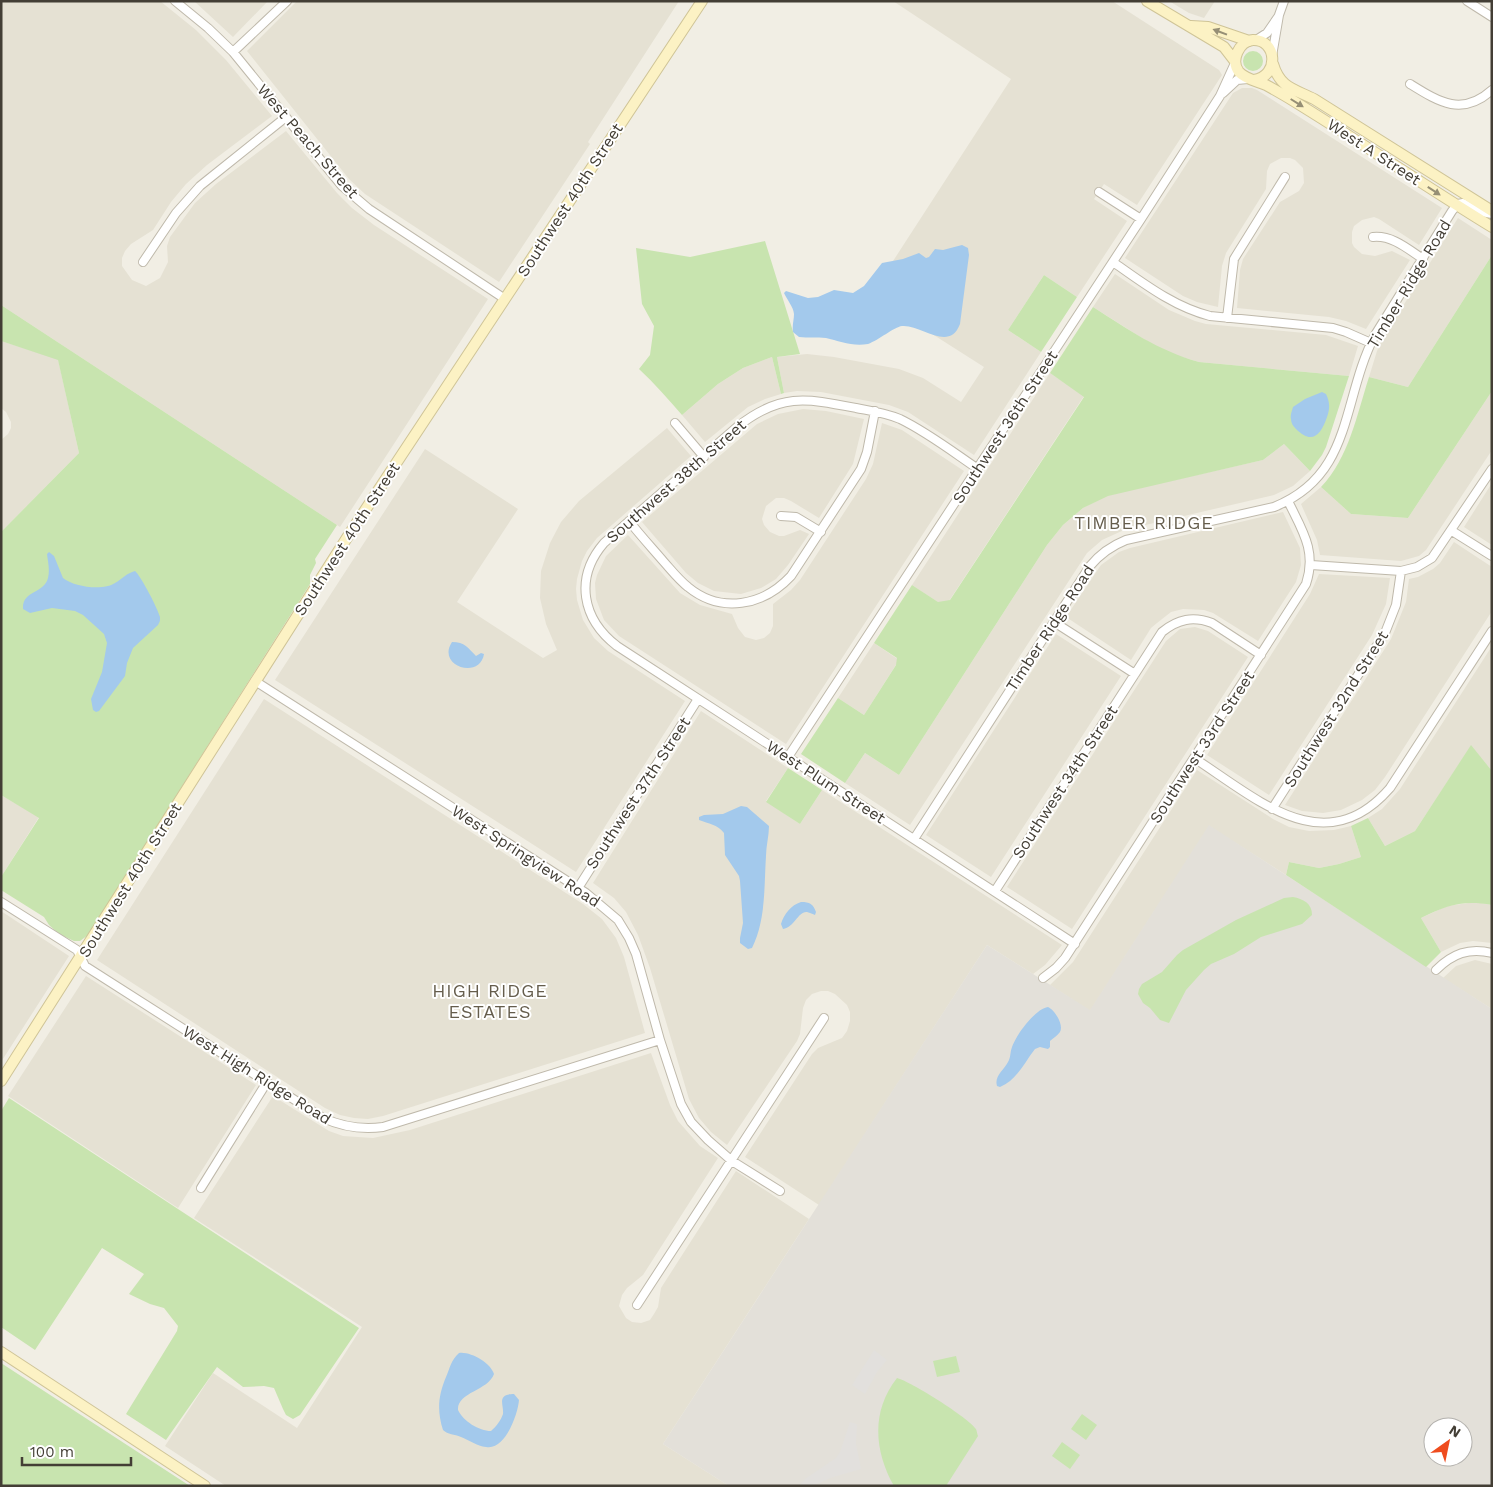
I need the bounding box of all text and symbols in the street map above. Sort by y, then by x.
one-way arrow [1212,28,1227,36]
street label: West Peach Street [253,80,363,202]
one-way arrow [1290,98,1303,108]
street label: West A Street [1324,115,1425,189]
street label: Southwest 40th Street [513,119,627,280]
one-way arrow [1427,186,1440,195]
street label: Timber Ridge Road [1363,216,1455,352]
street label: Southwest 36th Street [948,347,1062,507]
street label: Southwest 38th Street [602,415,750,547]
street label: Southwest 40th Street [290,458,404,619]
district label: TIMBER RIDGE [1074,512,1214,533]
street label: Timber Ridge Road [1002,561,1098,695]
street label: Southwest 32nd Street [1280,627,1392,791]
street label: Southwest 33rd Street [1146,667,1259,827]
street label: Southwest 34th Street [1008,702,1122,862]
street label: Southwest 37th Street [582,713,694,872]
street label: West Plum Street [763,736,889,828]
street label: Southwest 40th Street [74,799,186,961]
street label: West Springview Road [448,801,604,911]
district label: HIGH RIDGE ESTATES [432,980,548,1022]
street label: West High Ridge Road [179,1021,335,1129]
north arrow [1423,1417,1473,1467]
text: N [1446,1422,1464,1441]
scale bar [22,1434,131,1466]
text: 100 m [30,1443,74,1461]

